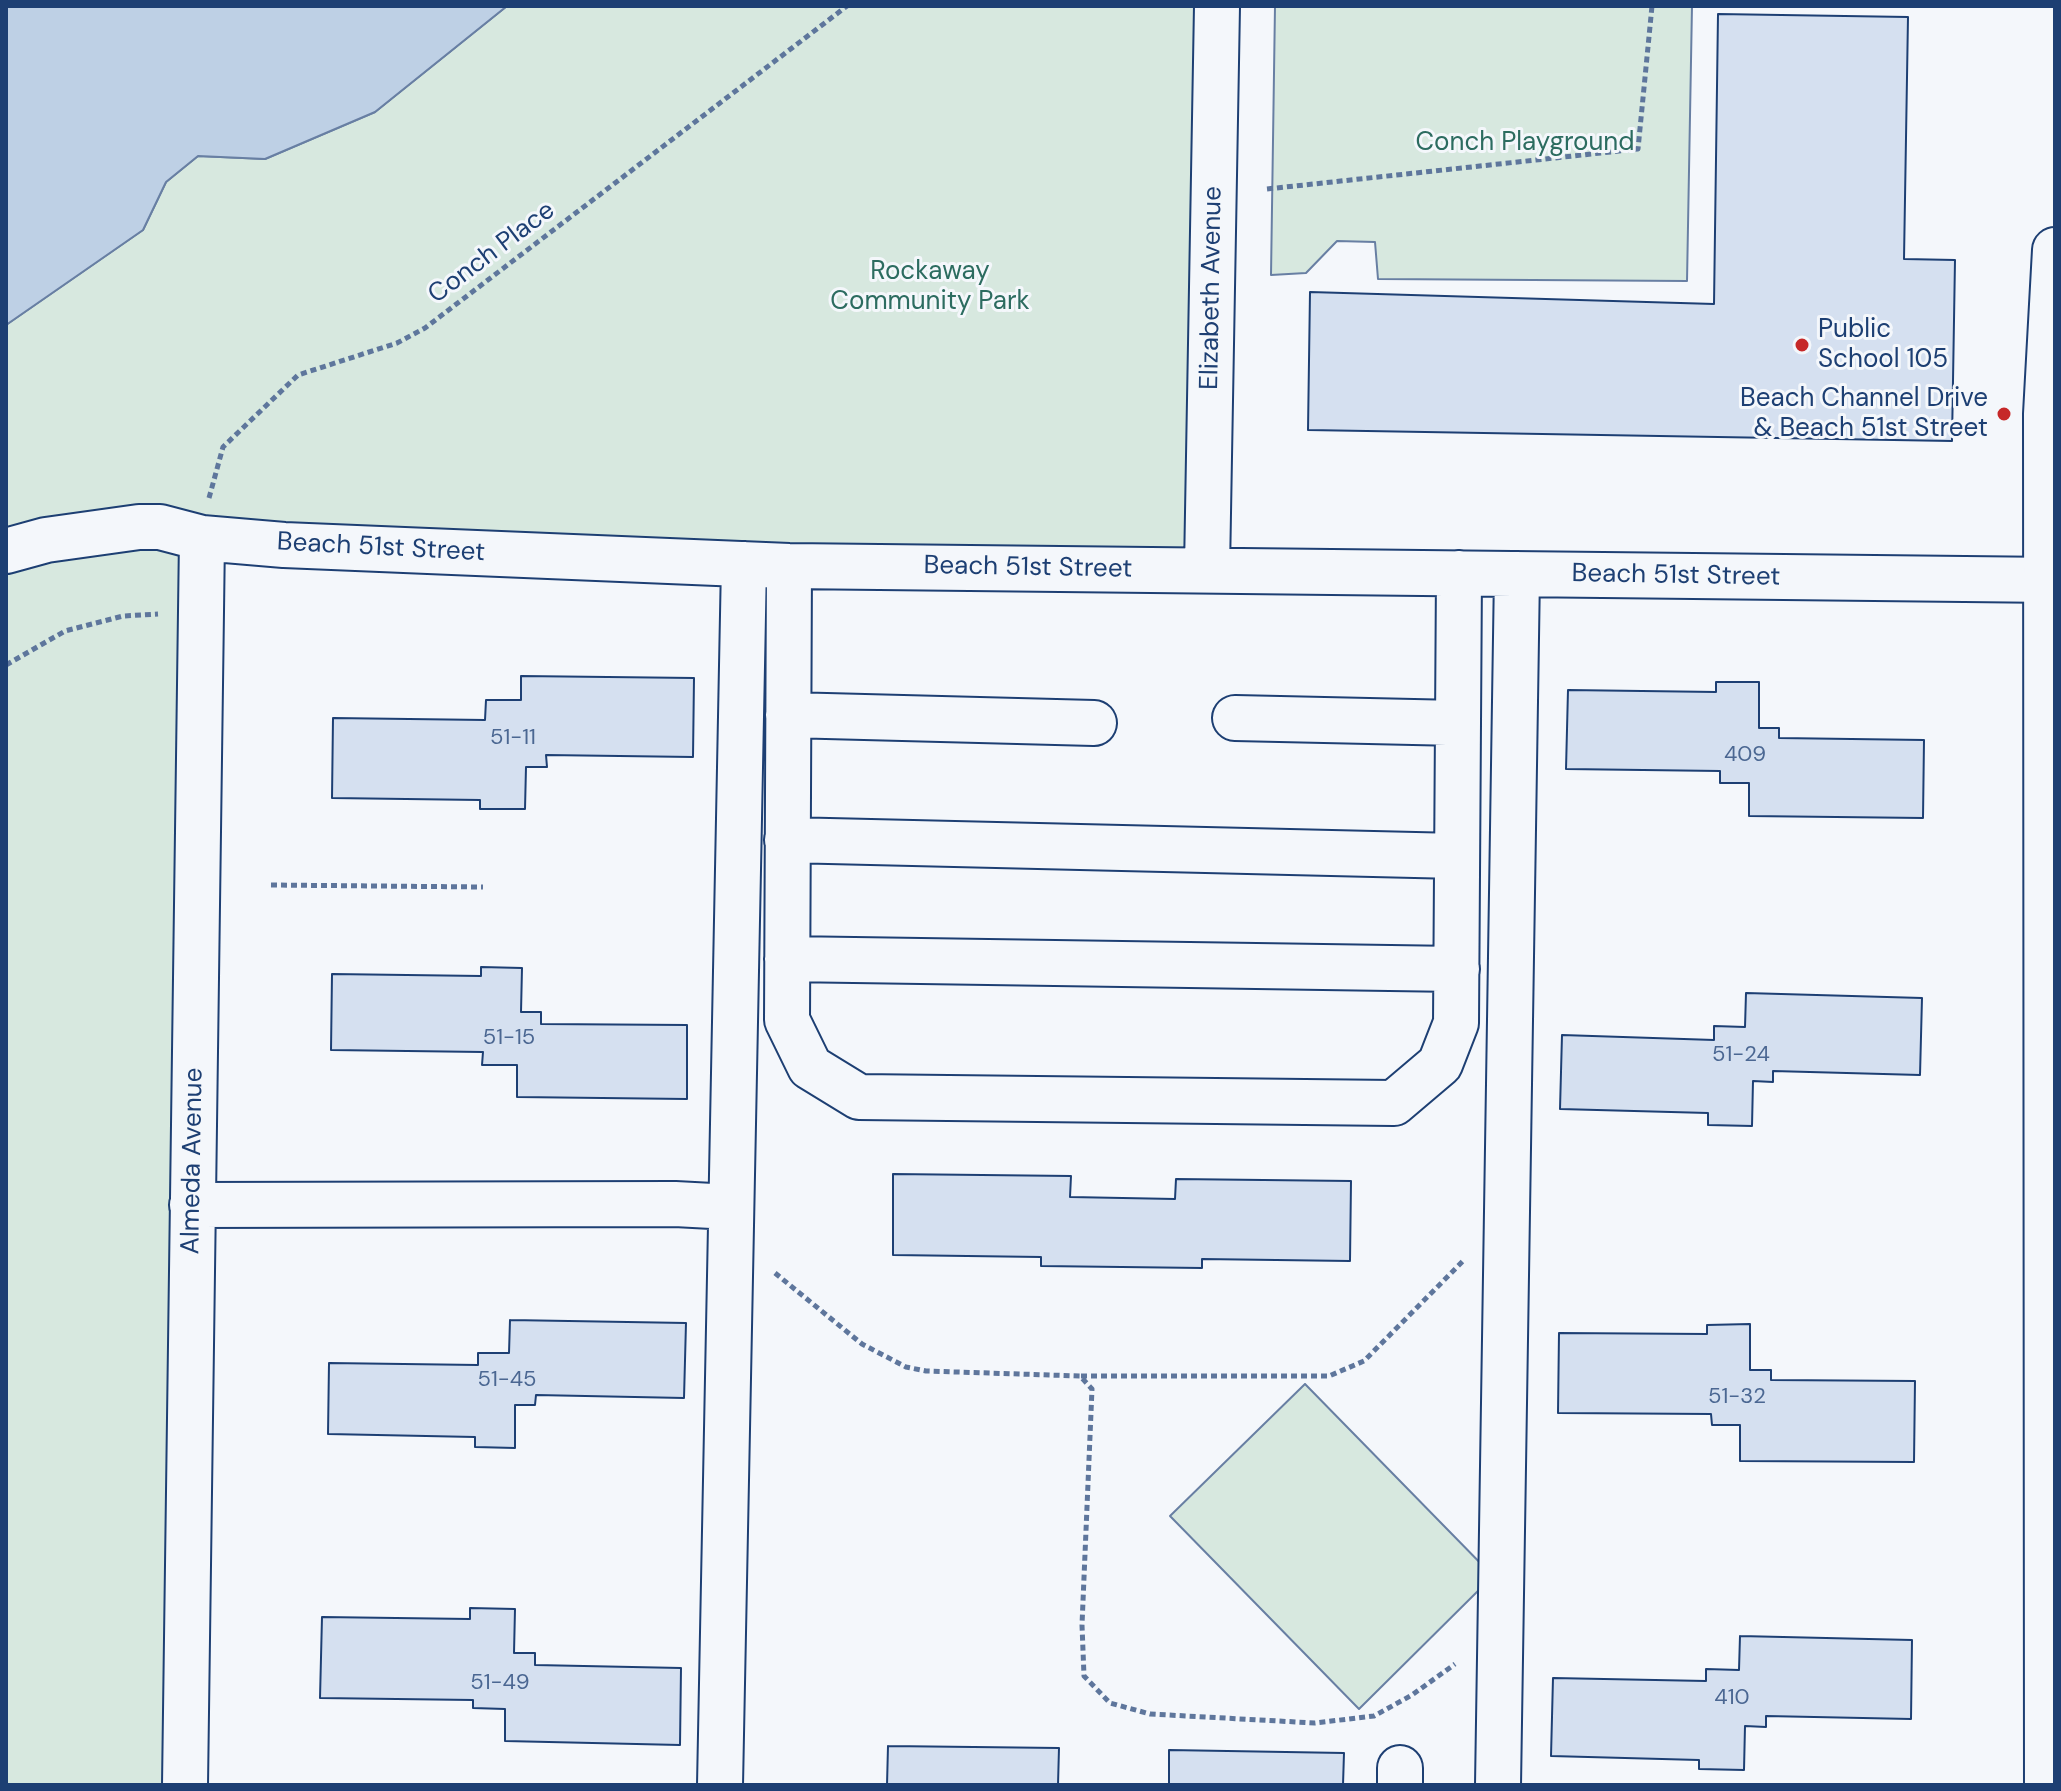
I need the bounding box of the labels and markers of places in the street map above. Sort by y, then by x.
place label: Public School 105 [1818,314,1948,376]
marker: Public School 105 [1793,336,1811,354]
place label: Beach Channel Drive & Beach 51st Street [1740,383,1988,444]
marker: Beach Channel Drive & Beach 51st Street [1995,405,2013,423]

